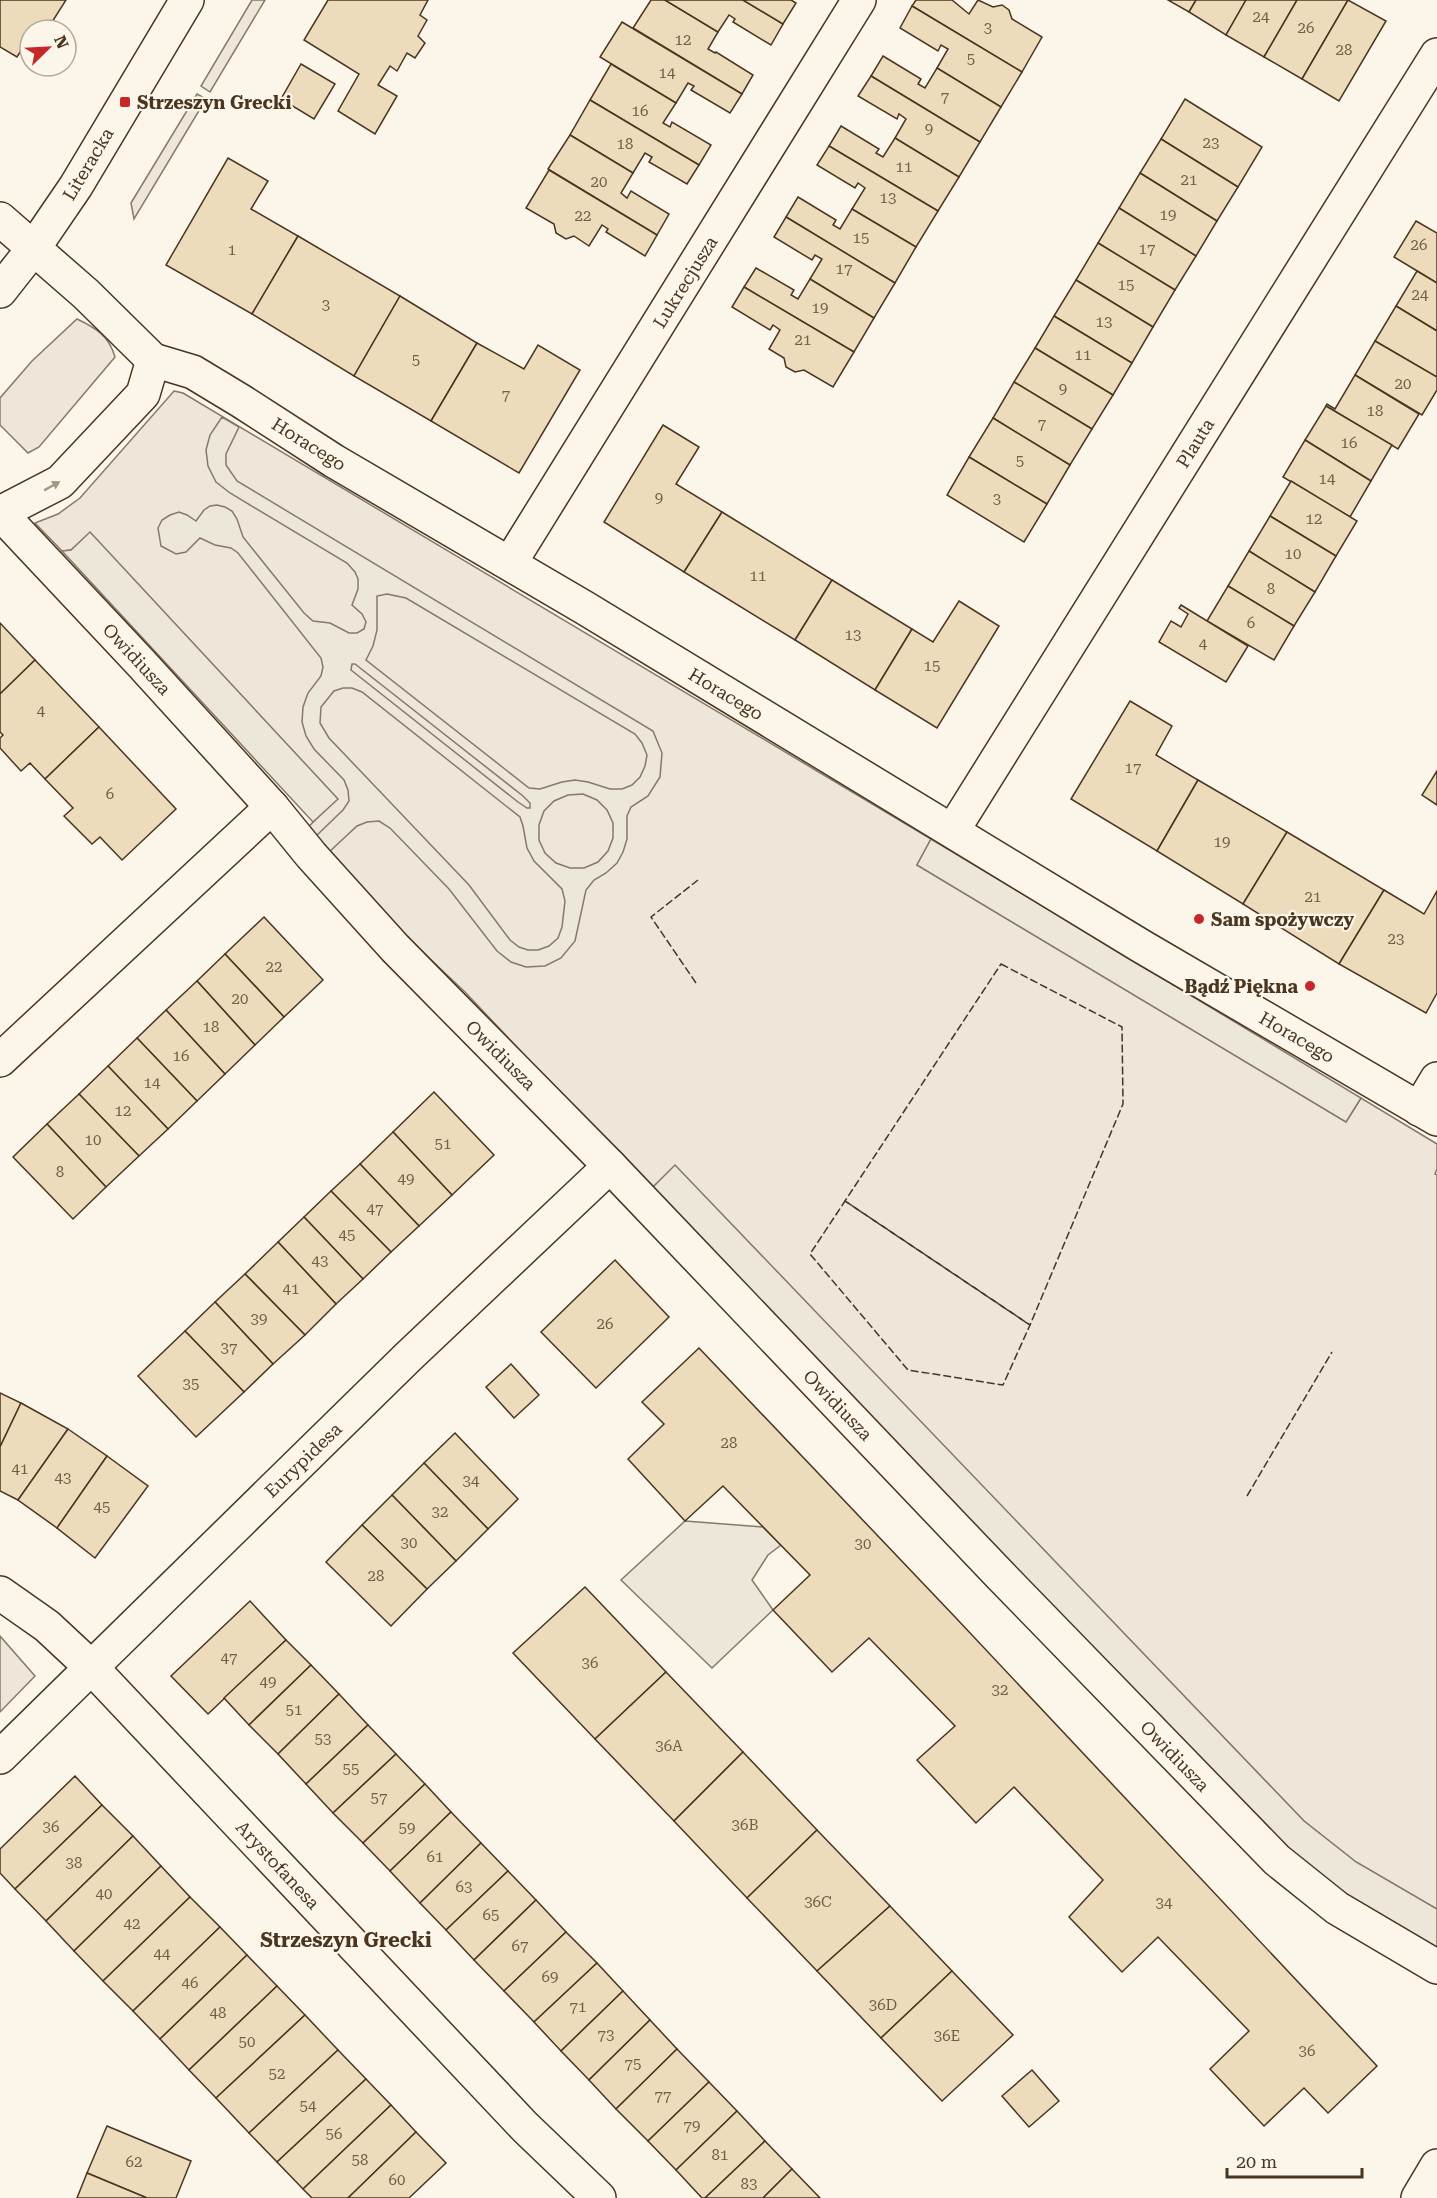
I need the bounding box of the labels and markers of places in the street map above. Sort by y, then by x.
place label: Strzeszyn Grecki [137,92,291,113]
marker: Strzeszyn Grecki [118,95,132,109]
place label: Sam spożywczy [1211,909,1354,930]
marker: Sam spożywczy [1192,912,1206,926]
place label: Bądź Piękna [1185,976,1298,997]
marker: Bądź Piękna [1303,979,1317,993]

